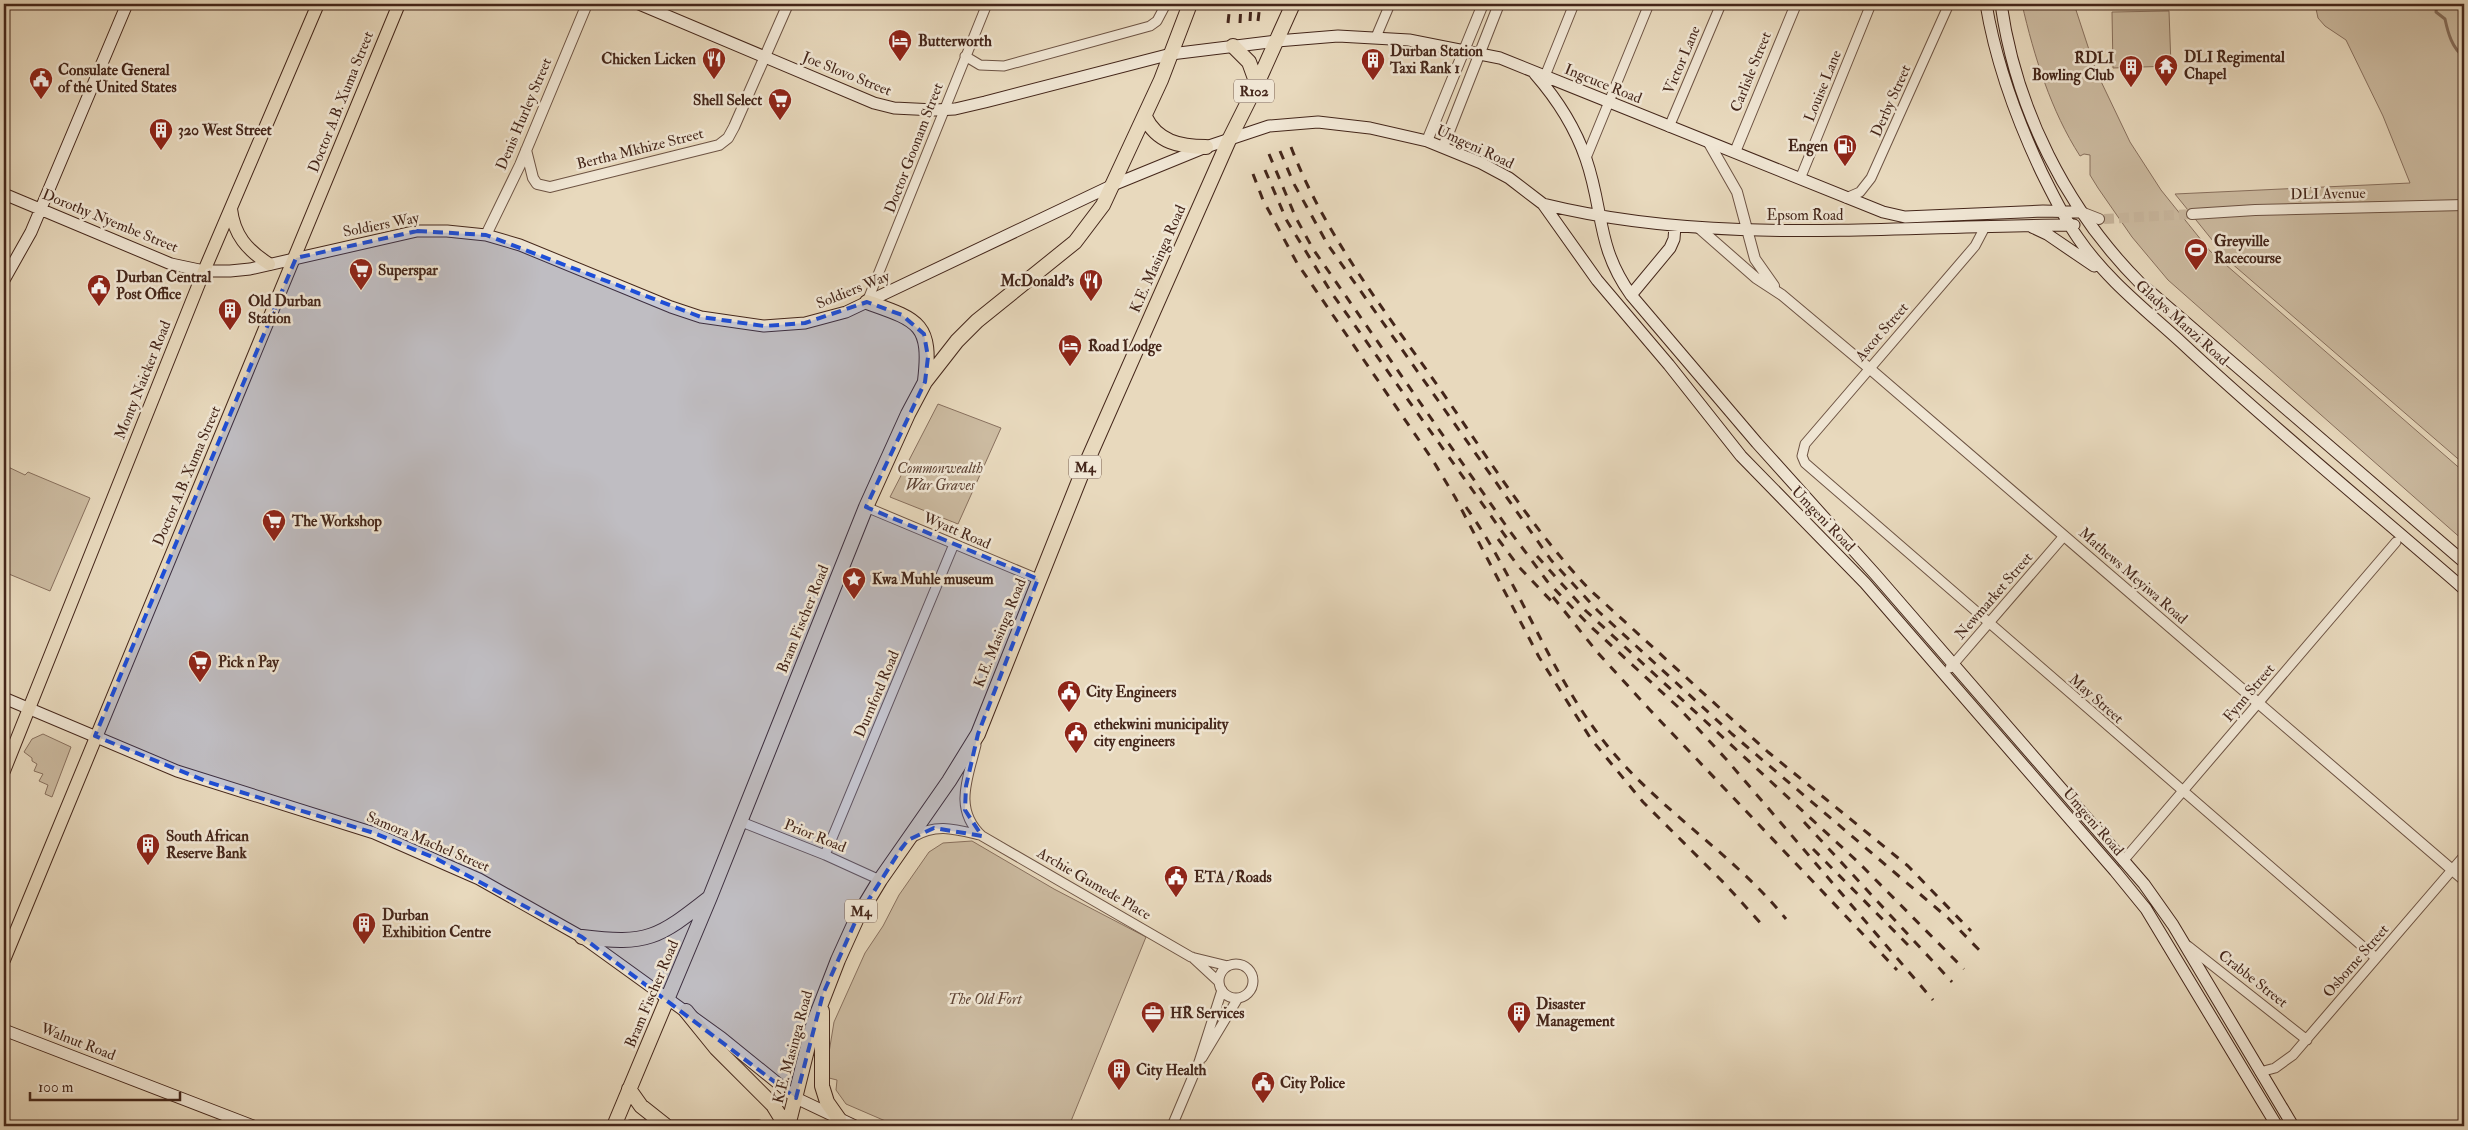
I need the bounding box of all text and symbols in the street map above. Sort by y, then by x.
street label: Victor Lane [1659,23,1705,97]
street label: Doctor A.B. Xuma Street [304,28,378,175]
hotel icon: Butterworth [887,28,913,62]
street label: Carlisle Street [1726,29,1776,115]
place label: Butterworth [918,32,992,51]
place label: Durban Station Taxi Rank 1 [1389,42,1483,78]
restaurant icon: Chicken Licken [701,46,727,80]
street label: Joe Slovo Street [798,47,895,101]
building icon: Durban Station Taxi Rank 1 [1360,47,1386,81]
street label: Louise Lane [1800,47,1846,125]
place label: DLI Regimental Chapel [2184,48,2285,85]
place label: RDLI Bowling Club [2032,49,2115,86]
place label: Chicken Licken [601,50,696,69]
temple icon: DLI Regimental Chapel [2153,53,2179,87]
building icon: RDLI Bowling Club [2118,54,2144,88]
street label: Denis Hurley Street [492,55,556,173]
street label: Ingcuce Road [1562,60,1645,108]
place label: Consulate General of the United States [58,61,177,97]
street label: Derby Street [1867,62,1915,140]
public building icon: Consulate General of the United States [28,66,54,100]
street label: Doctor Goonam Street [880,80,948,216]
road number: R102 [1234,80,1274,102]
supermarket icon: Shell Select [767,87,793,121]
place label: Shell Select [693,91,762,110]
building icon: 320 West Street [148,117,174,151]
place label: 320 West Street [178,121,272,140]
street label: Umgeni Road [1433,121,1518,174]
street label: Bertha Mkhize Street [575,124,706,174]
fuel station icon: Engen [1832,133,1858,167]
place label: Engen [1788,137,1828,157]
street label: DLI Avenue [2290,184,2366,204]
street label: Dorothy Nyembe Street [39,185,181,257]
street label: K.E. Masinga Road [1126,202,1191,316]
street label: Epsom Road [1767,206,1844,226]
street label: Soldiers Way [341,208,421,242]
place label: Greyville Racecourse [2214,232,2282,268]
sports icon: Greyville Racecourse [2183,237,2209,271]
supermarket icon: Superspar [348,257,374,291]
place label: Superspar [378,261,438,281]
street label: Soldiers Way [814,267,893,313]
place label: Durban Central Post Office [116,268,212,304]
restaurant icon: McDonald's [1078,268,1104,302]
place label: McDonald's [1000,272,1074,291]
public building icon: Durban Central Post Office [86,273,112,307]
street label: Gladys Manzi Road [2131,276,2233,370]
place label: Old Durban Station [248,292,322,328]
building icon: Old Durban Station [217,297,243,331]
street label: Ascot Street [1851,298,1913,366]
street label: Monty Naicker Road [111,317,176,442]
hotel icon: Road Lodge [1057,333,1083,367]
place label: Road Lodge [1088,337,1162,357]
street label: Doctor A.B. Xuma Street [149,403,225,549]
road number: M4 [1069,456,1101,478]
park label: Commonwealth War Graves [897,459,983,495]
street label: Umgeni Road [1787,482,1859,556]
supermarket icon: The Workshop [261,508,287,542]
street label: Wyatt Road [919,508,994,554]
place label: The Workshop [291,512,382,532]
street label: Mathews Meyiwa Road [2075,524,2192,629]
street label: Newmarket Street [1951,548,2037,643]
street label: Bram Fischer Road [773,562,834,676]
place icon: Kwa Muhle museum [841,566,867,600]
place label: Kwa Muhle museum [872,570,994,589]
street label: K.E. Masinga Road [969,575,1031,690]
street label: Durnford Road [850,647,904,740]
supermarket icon: Pick n Pay [187,649,213,683]
place label: Pick n Pay [218,653,280,673]
street label: Fynn Street [2219,660,2279,726]
street label: May Street [2065,670,2127,728]
public building icon: City Engineers [1056,679,1082,713]
place label: City Engineers [1086,683,1176,703]
place label: ethekwini municipality city engineers [1094,715,1230,752]
public building icon: ethekwini municipality city engineers [1063,720,1089,754]
street label: Umgeni Road [2058,784,2128,860]
street label: Samora Machel Street [363,807,493,877]
street label: Prior Road [781,815,849,857]
place label: South African Reserve Bank [166,827,249,863]
building icon: South African Reserve Bank [135,832,161,866]
street label: Archie Gumede Place [1033,843,1154,924]
public building icon: ETA / Roads [1163,864,1189,898]
place label: ETA / Roads [1194,868,1272,887]
road number: M4 [845,899,877,922]
place label: Durban Exhibition Centre [382,906,492,942]
building icon: Durban Exhibition Centre [351,911,377,945]
street label: Osborne Street [2319,920,2393,1002]
street label: Bram Fischer Road [621,937,683,1051]
street label: Crabbe Street [2214,946,2292,1012]
street label: K.E. Masinga Road [769,988,817,1106]
park label: The Old Fort [948,990,1023,1009]
place label: Disaster Management [1535,995,1615,1032]
office icon: HR Services [1140,1000,1166,1034]
building icon: Disaster Management [1506,1000,1532,1034]
place label: HR Services [1170,1004,1244,1023]
street label: Walnut Road [37,1019,119,1065]
building icon: City Health [1106,1057,1132,1091]
place label: City Health [1136,1061,1207,1081]
scale bar [30,1070,180,1102]
public building icon: City Police [1250,1070,1276,1104]
place label: City Police [1280,1074,1346,1094]
text: 100 m [38,1078,74,1097]

